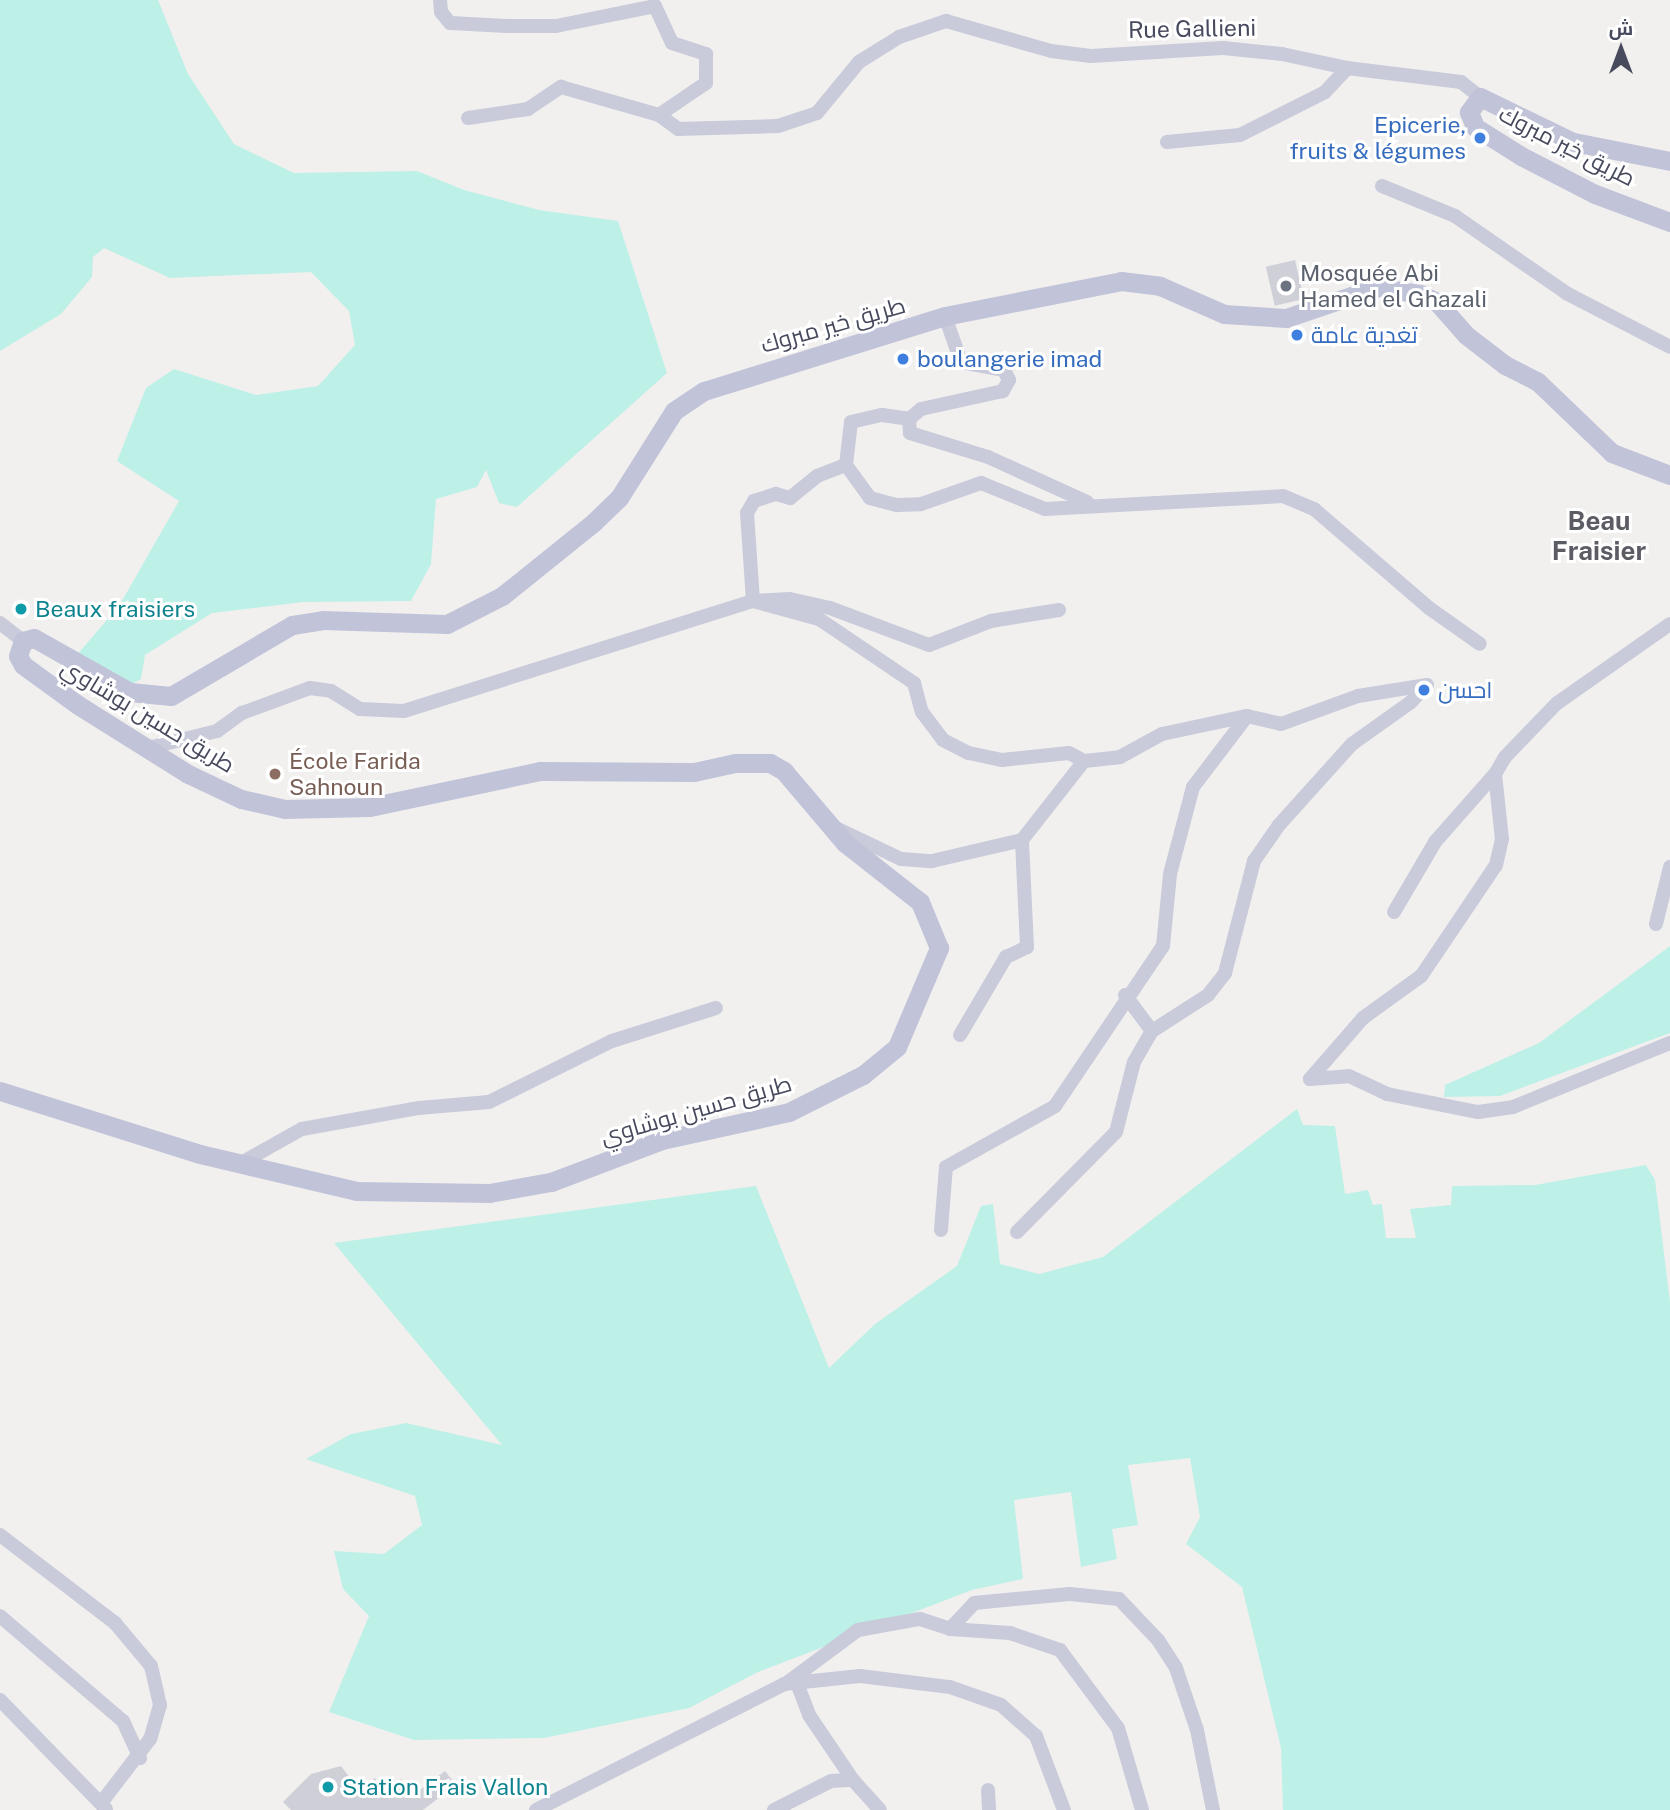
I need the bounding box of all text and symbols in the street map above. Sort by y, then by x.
street label: Rue Gallieni [1128,14,1256,44]
north arrow [1586,14,1656,84]
text: ش [1609,17,1633,39]
street label: طريق خير مبروك [1494,100,1640,192]
place label: Epicerie, fruits & légumes [1289,111,1466,165]
marker: Epicerie, fruits & légumes [1472,130,1488,146]
place label: Mosquée Abi Hamed el Ghazali [1300,259,1487,313]
marker: Mosquée Abi Hamed el Ghazali [1278,278,1294,294]
street label: طريق خير مبروك [758,291,908,359]
place label: تغدية عامة [1311,321,1418,349]
marker: تغدية عامة [1289,327,1305,343]
place label: boulangerie imad [917,345,1102,373]
marker: boulangerie imad [895,351,911,367]
district label: Beau Fraisier [1552,505,1646,566]
place label: Beaux fraisiers [35,595,195,623]
marker: Beaux fraisiers [13,601,29,617]
street label: طريق حسين بوشاوي [56,653,240,779]
place label: احسن [1438,676,1492,704]
marker: احسن [1416,682,1432,698]
place label: École Farida Sahnoun [289,747,421,801]
marker: École Farida Sahnoun [267,766,283,782]
street label: طريق حسين بوشاوي [597,1070,795,1150]
place label: Station Frais Vallon [342,1773,549,1801]
marker: Station Frais Vallon [320,1779,336,1795]

